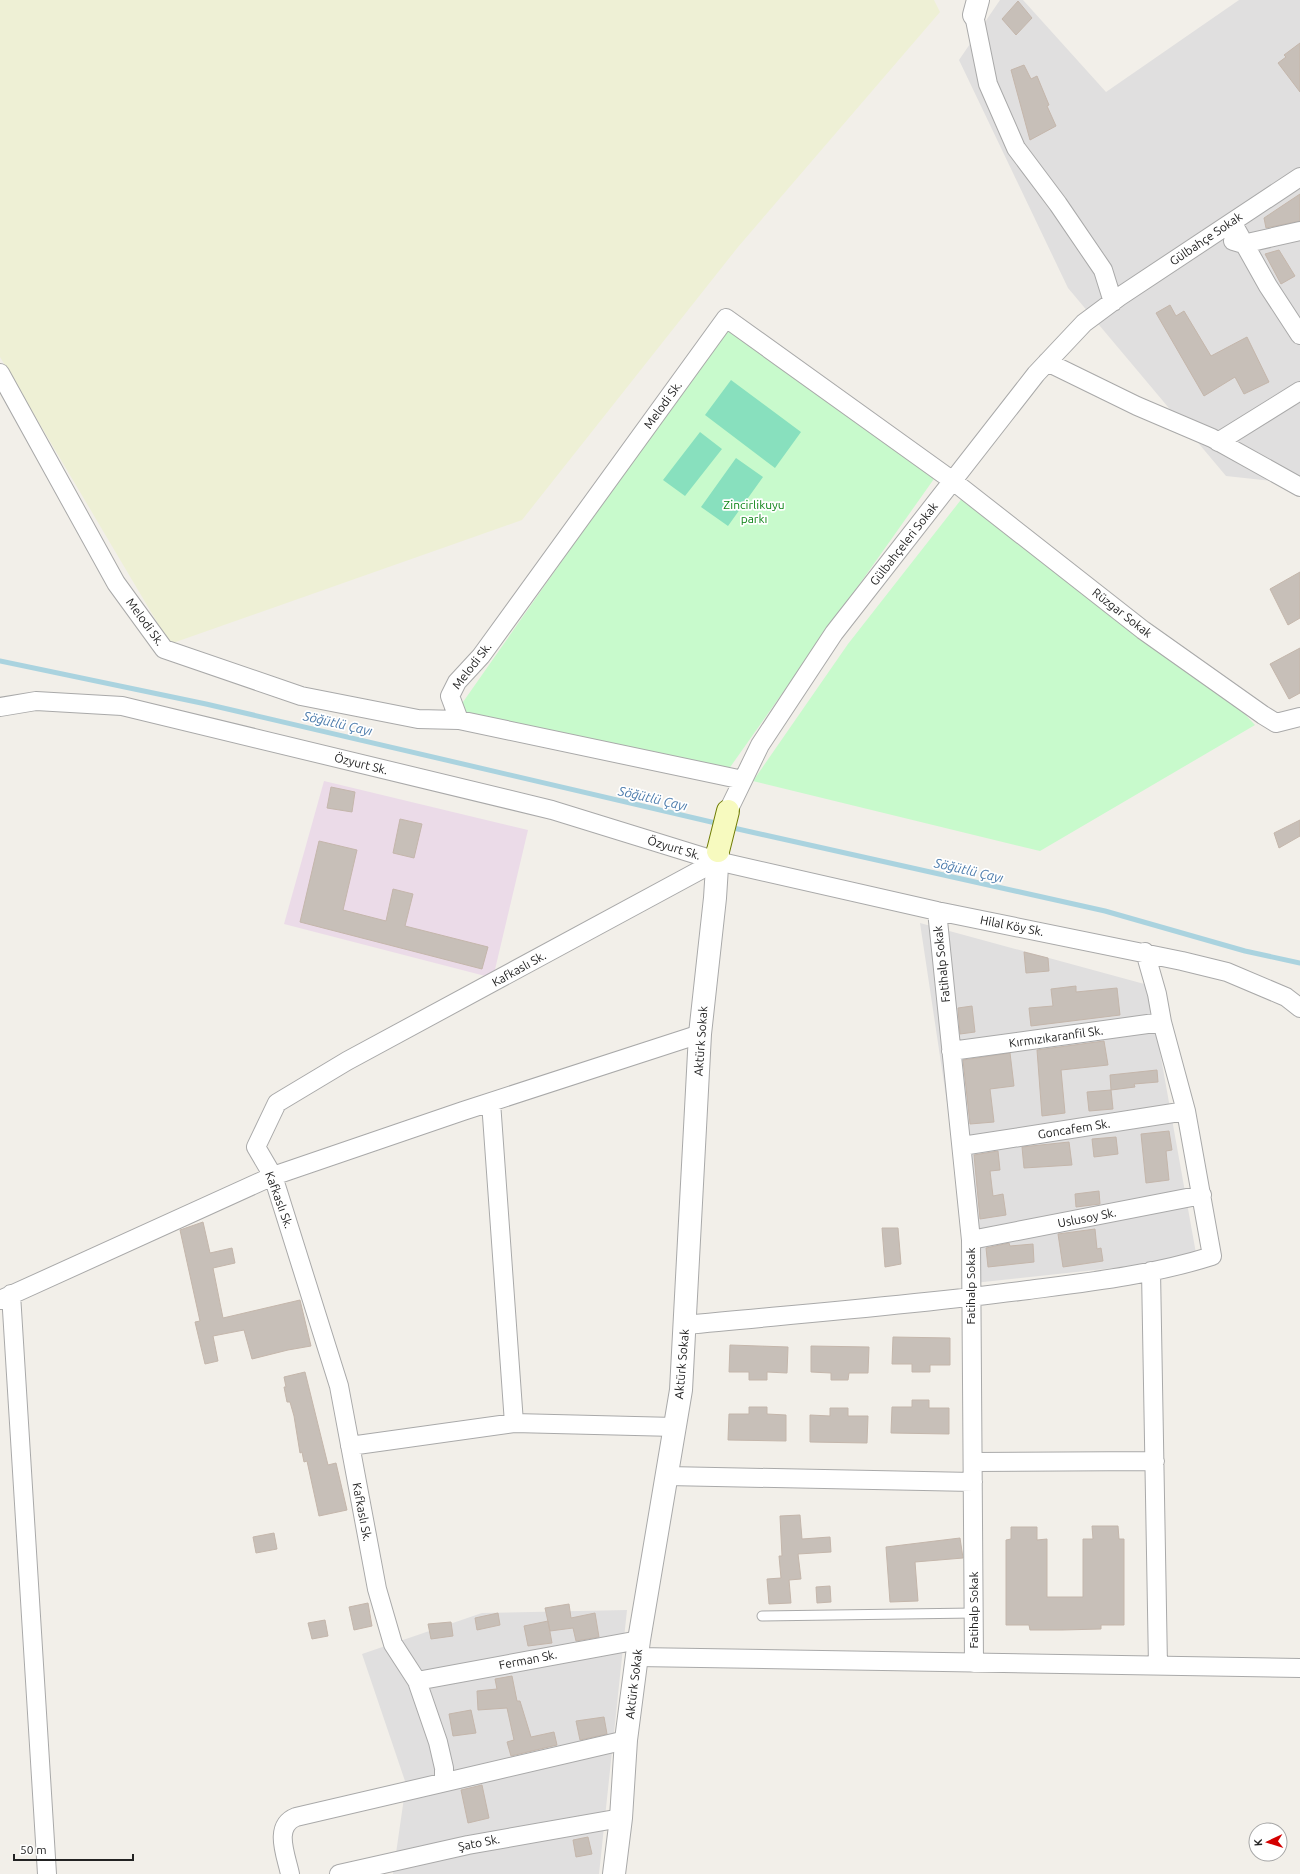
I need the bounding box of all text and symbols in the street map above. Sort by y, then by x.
street label: Gülbahçe Sokak [1167,210,1244,268]
street label: Melodi Sk. [641,379,684,431]
park label: Zincirlikuyu parkı [723,498,785,525]
street label: Gülbahçeleri Sokak [867,500,940,588]
street label: Rüzgar Sokak [1090,585,1155,640]
street label: Melodi Sk. [124,596,167,648]
street label: Melodi Sk. [449,640,494,691]
water label: Söğütlü Çayı [301,708,374,738]
street label: Özyurt Sk. [333,751,389,776]
water label: Söğütlü Çayı [616,783,689,813]
street label: Özyurt Sk. [646,833,702,862]
water label: Söğütlü Çayı [932,855,1005,885]
street label: Hilal Köy Sk. [979,913,1045,938]
street label: Fatihalp Sokak [931,925,952,1003]
street label: Kafkaslı Sk. [490,948,548,989]
street label: Aktürk Sokak [692,1005,709,1077]
street label: Kırmızıkaranfil Sk. [1008,1023,1104,1050]
street label: Goncafem Sk. [1037,1116,1111,1141]
street label: Kafkaslı Sk. [263,1170,296,1230]
street label: Uslusoy Sk. [1056,1205,1117,1230]
street label: Fatihalp Sokak [964,1247,977,1325]
street label: Aktürk Sokak [672,1328,691,1400]
street label: Kafkaslı Sk. [350,1481,375,1542]
street label: Fatihalp Sokak [967,1571,980,1649]
street label: Ferman Sk. [498,1648,558,1672]
street label: Aktürk Sokak [623,1648,644,1720]
north arrow [1248,1822,1288,1862]
street label: Şato Sk. [457,1832,501,1853]
scale bar [14,1836,133,1862]
text: K [1252,1838,1264,1847]
text: 50 m [20,1843,47,1856]

